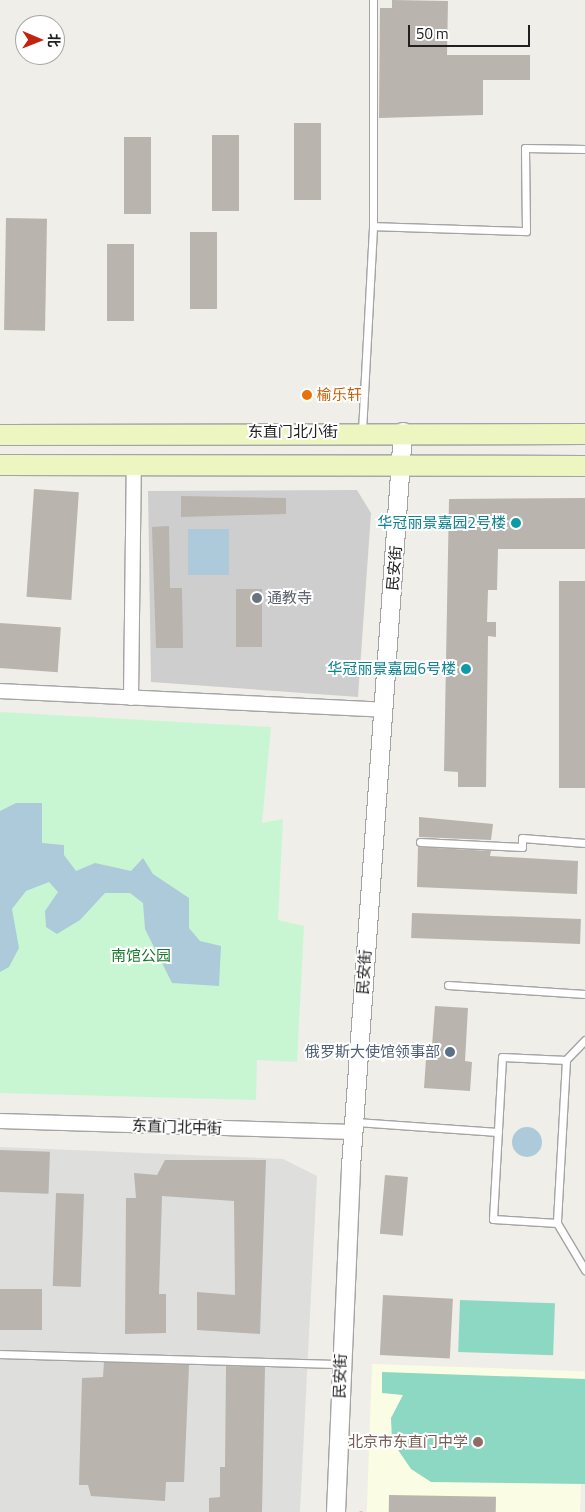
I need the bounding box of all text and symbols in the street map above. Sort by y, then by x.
north arrow [15,15,65,65]
scale bar [410,15,532,47]
text: 50 m [416,22,449,45]
text: 北 [44,33,65,47]
place label: 榆乐轩 [317,386,362,404]
marker: 榆乐轩 [301,389,313,401]
street label: 东直门北小街 [248,423,338,441]
place label: 华冠丽景嘉园2号楼 [378,514,506,532]
marker: 华冠丽景嘉园2号楼 [510,517,522,529]
street label: 民安街 [383,545,405,591]
place label: 通教寺 [267,589,312,607]
marker: 通教寺 [251,592,263,604]
place label: 华冠丽景嘉园6号楼 [328,660,456,678]
marker: 华冠丽景嘉园6号楼 [460,663,472,675]
park label: 南馆公园 [111,947,171,965]
street label: 民安街 [353,949,375,995]
place label: 俄罗斯大使馆领事部 [305,1043,440,1061]
marker: 俄罗斯大使馆领事部 [444,1046,456,1058]
street label: 东直门北中街 [132,1116,222,1138]
street label: 民安街 [330,1353,350,1399]
place label: 北京市东直门中学 [348,1433,468,1451]
marker: 北京市东直门中学 [472,1436,484,1448]

